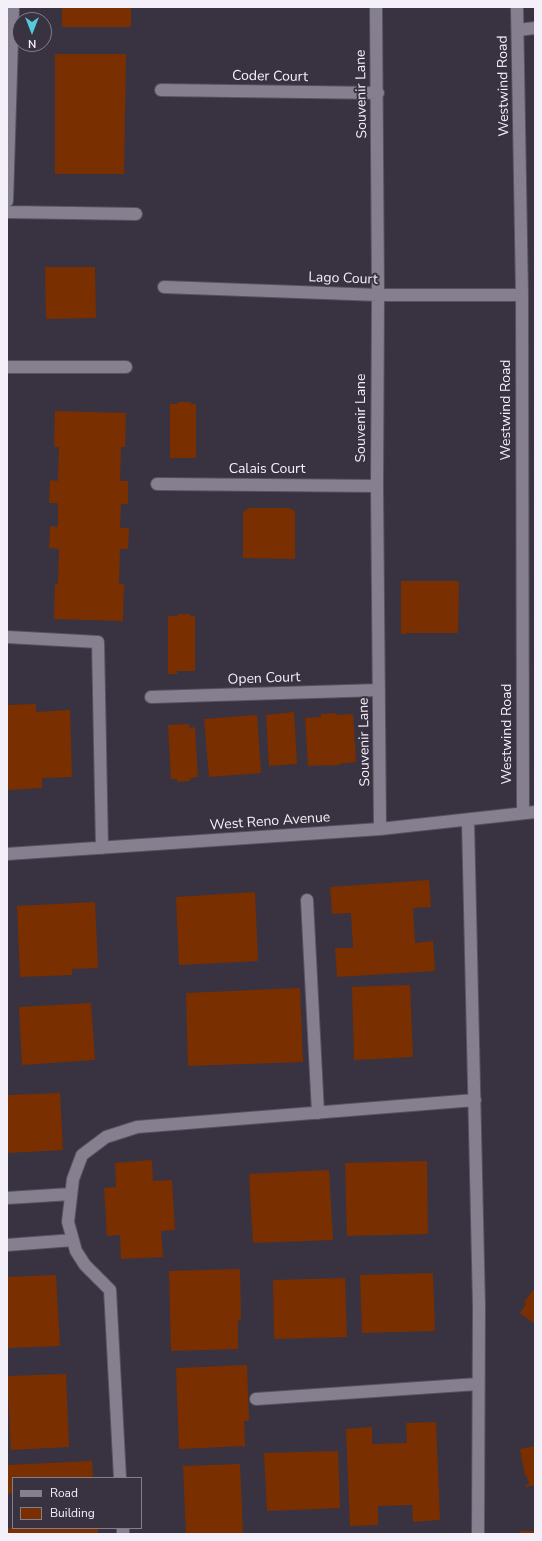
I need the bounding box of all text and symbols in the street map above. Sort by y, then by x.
north arrow [12,12,52,52]
street label: Westwind Road [495,35,513,137]
text: N [28,36,36,51]
street label: Souvenir Lane [353,49,371,139]
street label: Coder Court [232,68,308,86]
street label: Lago Court [308,269,378,289]
street label: Westwind Road [499,360,515,460]
street label: Souvenir Lane [354,373,370,463]
street label: Calais Court [229,462,305,478]
street label: Open Court [227,669,301,689]
street label: Westwind Road [500,684,516,784]
street label: Souvenir Lane [356,697,374,787]
street label: West Reno Avenue [209,809,331,835]
legend [12,1477,142,1529]
text: Road [50,1485,78,1501]
text: Building [50,1505,95,1521]

